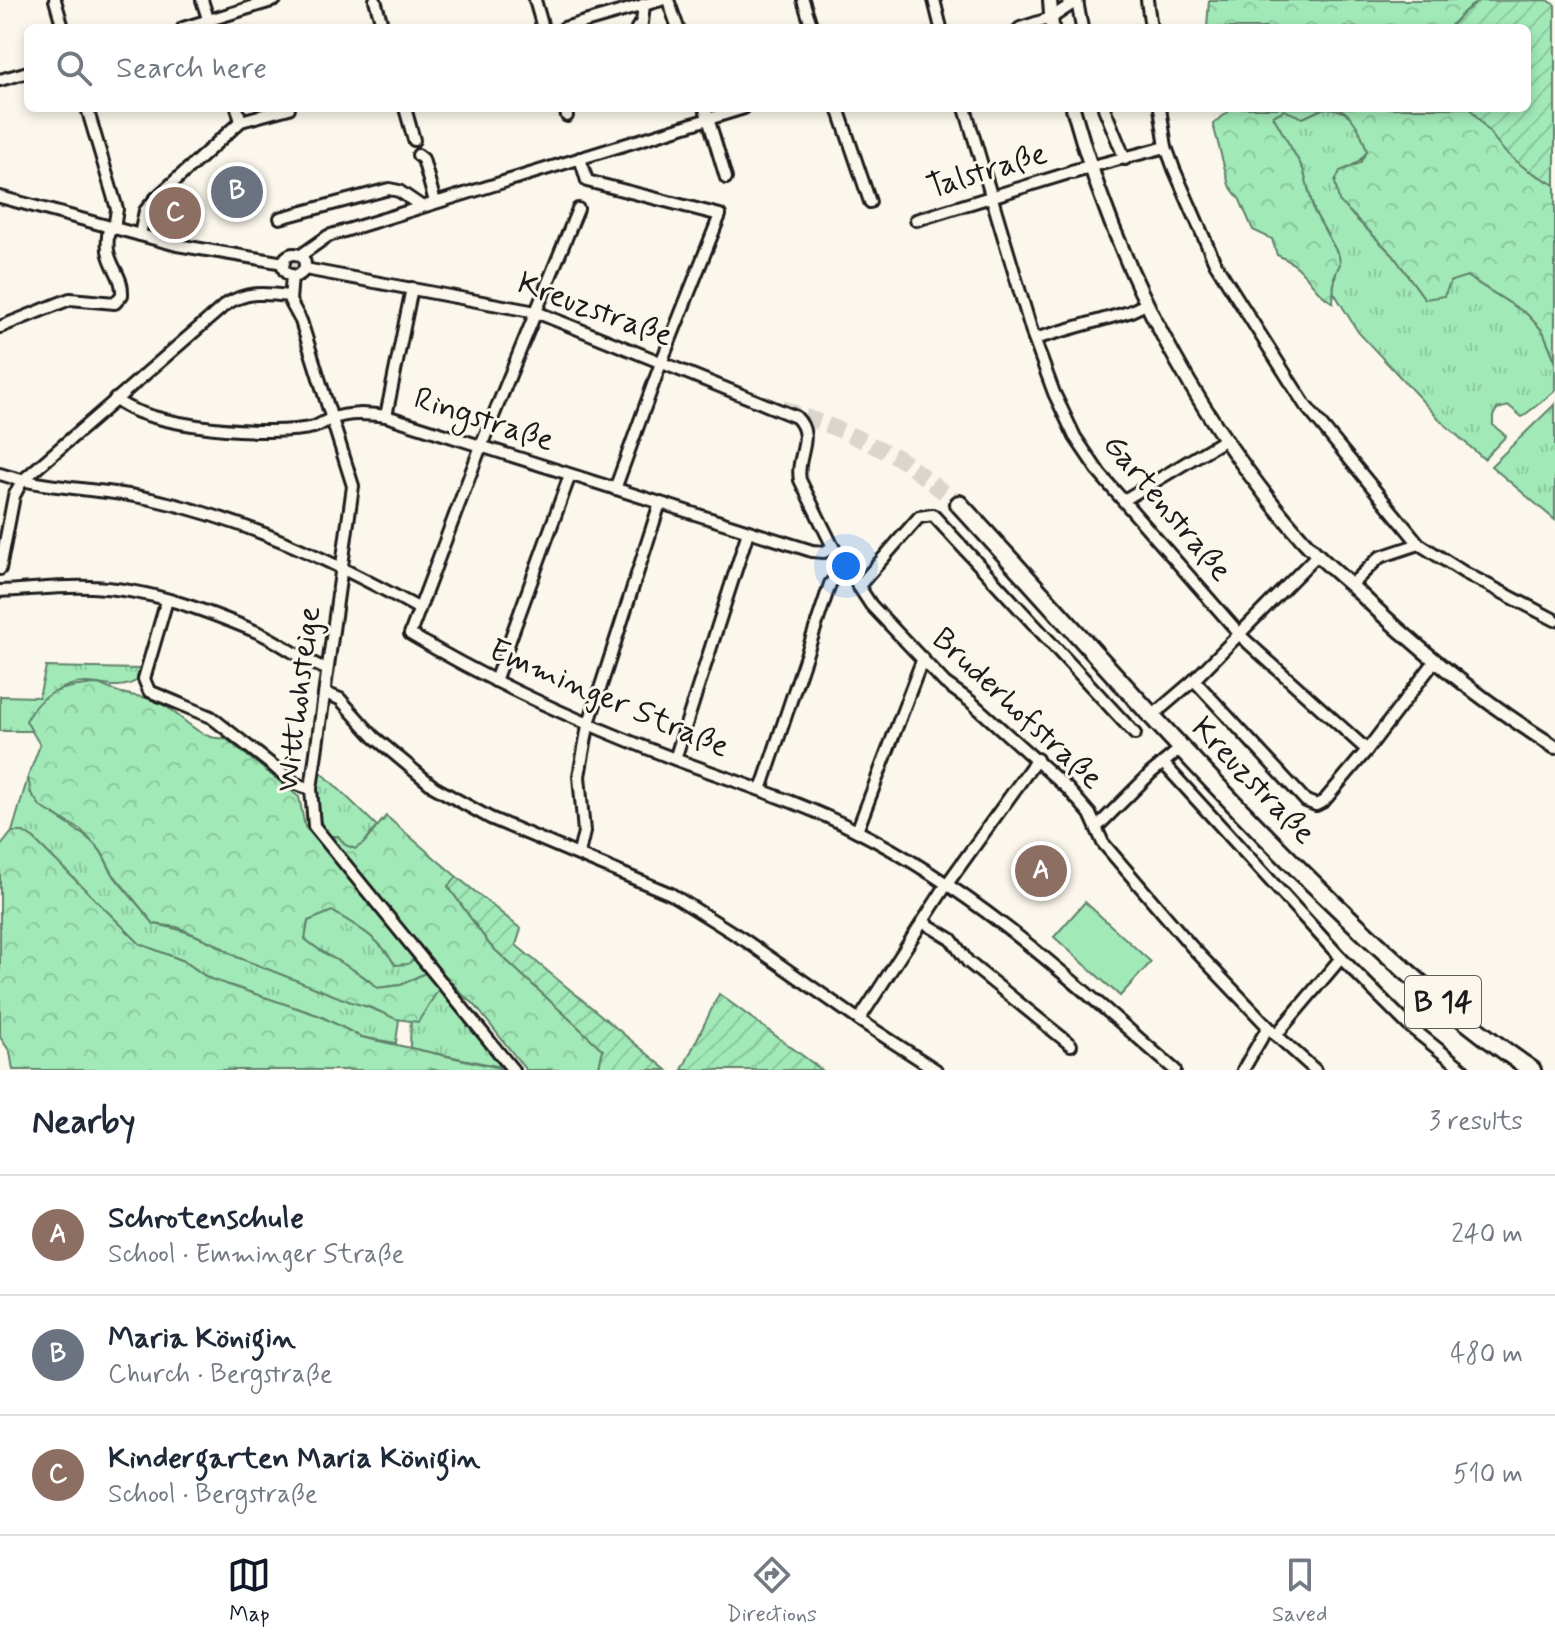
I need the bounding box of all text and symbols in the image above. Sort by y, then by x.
search box [24,24,1531,112]
icon: search [52,46,96,90]
text: Search here [116,49,267,88]
street label: Talstraße [922,133,1052,209]
pin: B [211,162,263,222]
pin: C [149,183,201,243]
street label: Kreuzstraße [512,263,678,357]
street label: Ringstraße [408,378,559,464]
street label: Gartenstraße [1093,425,1241,591]
your location [826,546,866,586]
street label: Witthohsteige [267,604,331,794]
street label: Bruderhofstraße [922,619,1112,799]
street label: Emminger Straße [482,629,736,769]
street label: Kreuzstraße [1182,708,1324,854]
pin: A [1015,841,1067,901]
road number: B 14 [1405,976,1481,1028]
text: Nearby [32,1100,136,1145]
text: 3 results [1429,1105,1523,1139]
text: Schrotenschule [108,1199,304,1238]
text: A [49,1218,67,1252]
text: 240 m [1451,1218,1523,1252]
text: School · Emminger Straße [108,1238,404,1272]
text: Maria Königin [108,1319,296,1358]
text: B [50,1338,66,1372]
text: 480 m [1450,1338,1523,1372]
text: Church · Bergstraße [108,1358,332,1392]
text: Kindergarten Maria Königin [108,1439,480,1478]
text: C [49,1458,67,1492]
text: 510 m [1453,1458,1523,1492]
text: School · Bergstraße [108,1478,318,1512]
tab: Map [227,1553,271,1629]
tab: Directions [726,1553,817,1629]
tab: Saved [1272,1553,1327,1629]

